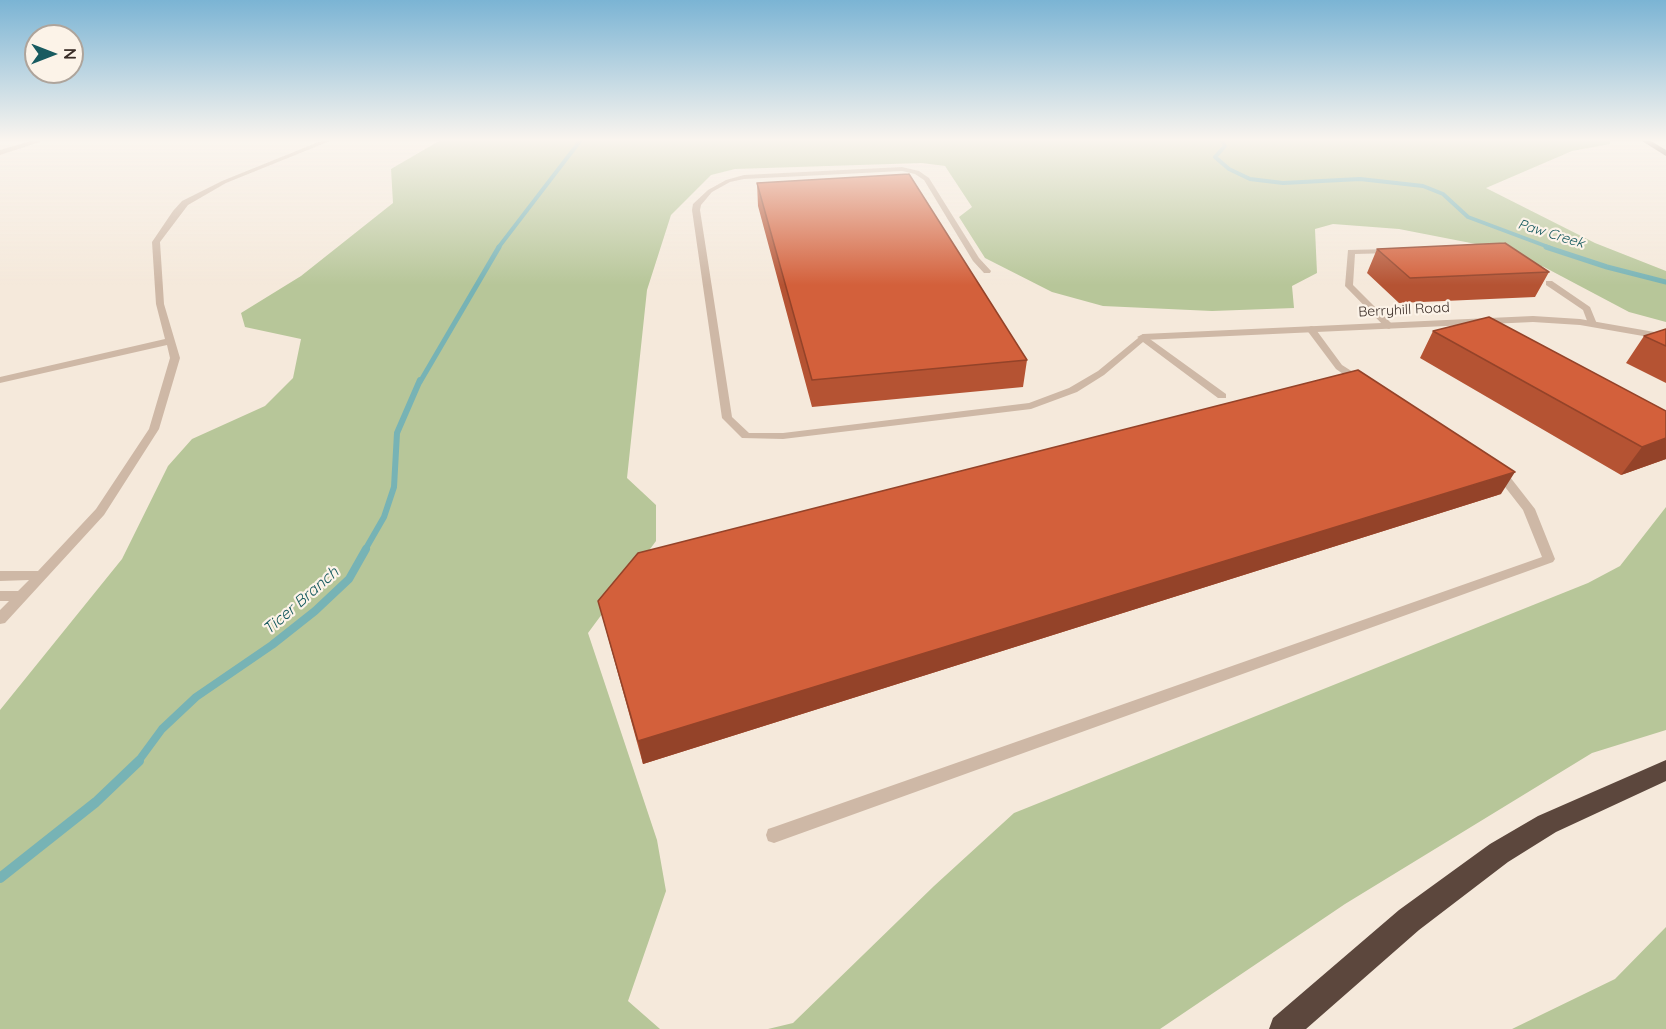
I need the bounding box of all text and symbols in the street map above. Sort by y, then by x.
north arrow [24,24,84,84]
text: N [60,48,80,60]
water label: Paw Creek [1516,216,1586,252]
street label: Berryhill Road [1358,299,1450,321]
water label: Ticer Branch [259,563,343,639]

